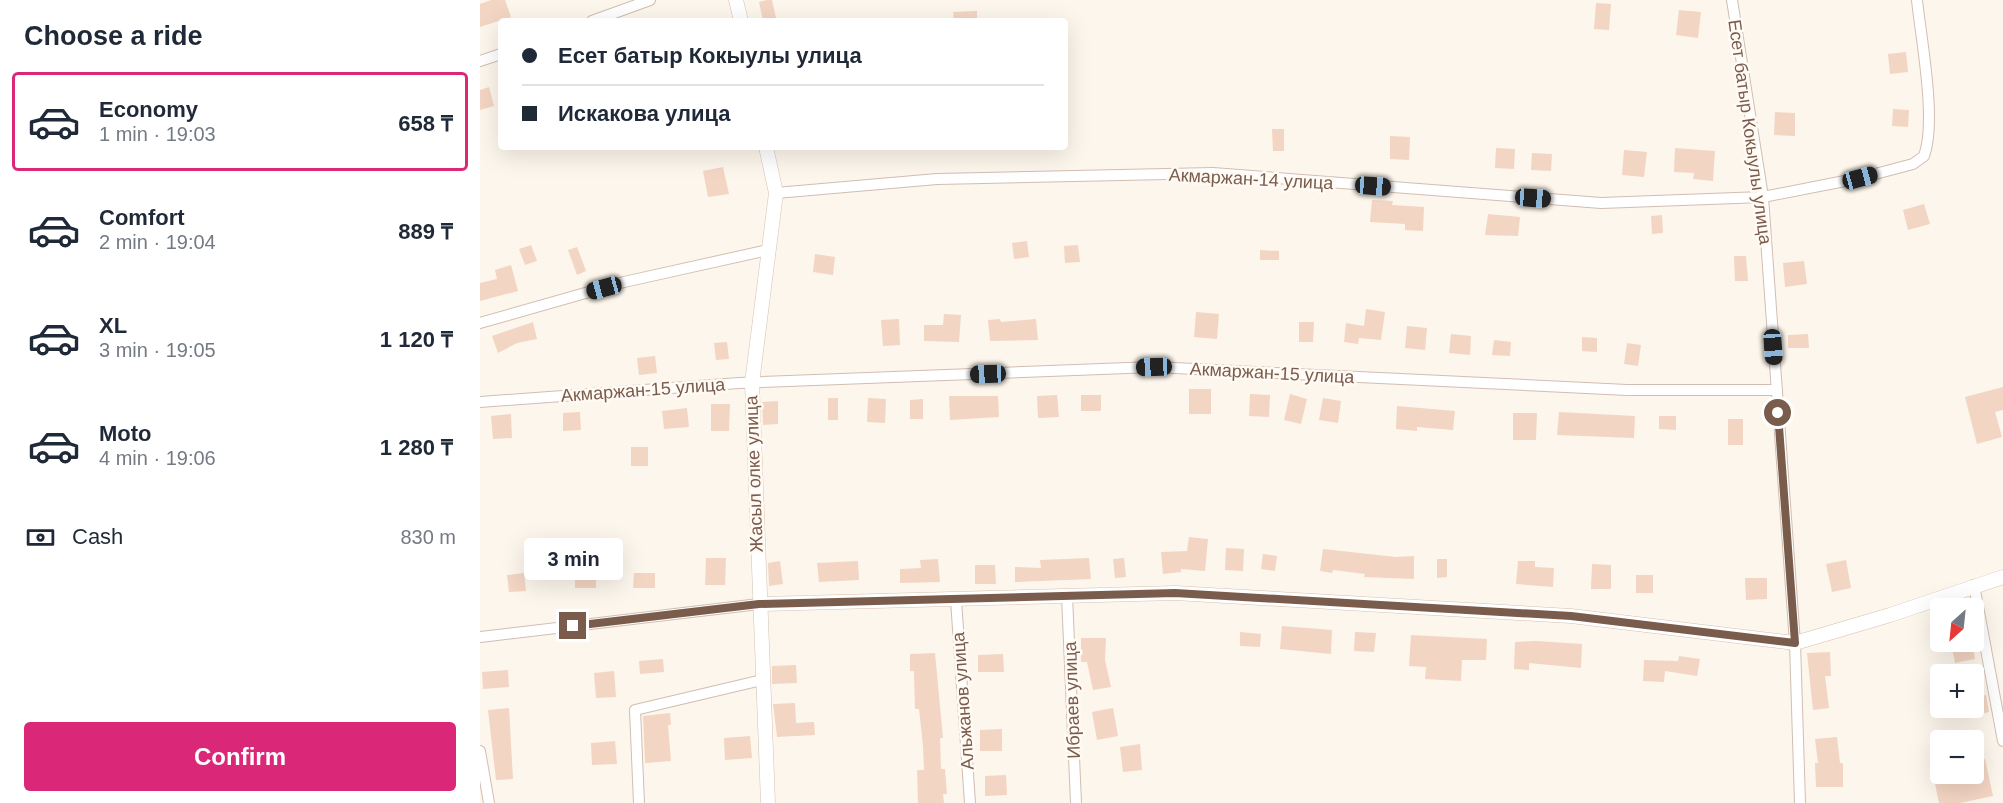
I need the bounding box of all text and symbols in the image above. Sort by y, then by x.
street label: Есет батыр Кокыулы улица [1724,18,1776,247]
text: Choose a ride [24,21,203,51]
text: Есет батыр Кокыулы улица [558,43,862,68]
icon: car [27,95,81,149]
text: Economy [99,97,198,122]
text: Искакова улица [558,101,731,126]
text: 658 ₸ [398,111,453,136]
text: 1 min · 19:03 [99,123,216,145]
street label: Акмаржан-14 улица [1168,165,1335,193]
car [1840,165,1880,191]
car [1354,176,1392,196]
car [1514,188,1552,208]
icon: car [27,203,81,257]
text: Comfort [99,205,185,230]
text: 889 ₸ [398,219,453,244]
text: 2 min · 19:04 [99,231,216,253]
car [584,275,624,301]
icon: car [27,311,81,365]
text: XL [99,313,127,338]
text: 1 120 ₸ [380,327,453,352]
car [1763,328,1783,366]
text: 3 min · 19:05 [99,339,216,361]
car [1136,357,1172,377]
street label: Акмаржан-15 улица [1189,359,1356,387]
car [970,364,1006,384]
street label: Акмаржан-15 улица [560,374,727,406]
street label: Жасыл олке улица [741,394,767,553]
route start [1764,399,1791,426]
icon: car [27,419,81,473]
text: Moto [99,421,152,446]
text: 1 280 ₸ [380,435,453,460]
text: 4 min · 19:06 [99,447,216,469]
icon: cash [24,521,57,554]
text: Cash [72,524,123,549]
text: 830 m [400,526,456,548]
callout: 3 min [524,539,622,581]
text: 3 min [547,548,600,570]
north arrow [1930,598,1984,652]
map controls [1930,598,1984,784]
route end [559,612,586,639]
street label: Альжанов улица [948,631,978,770]
street label: Ибраев улица [1060,640,1084,759]
button: + [1930,664,1984,718]
button: Confirm [24,722,456,791]
button: − [1930,730,1984,784]

